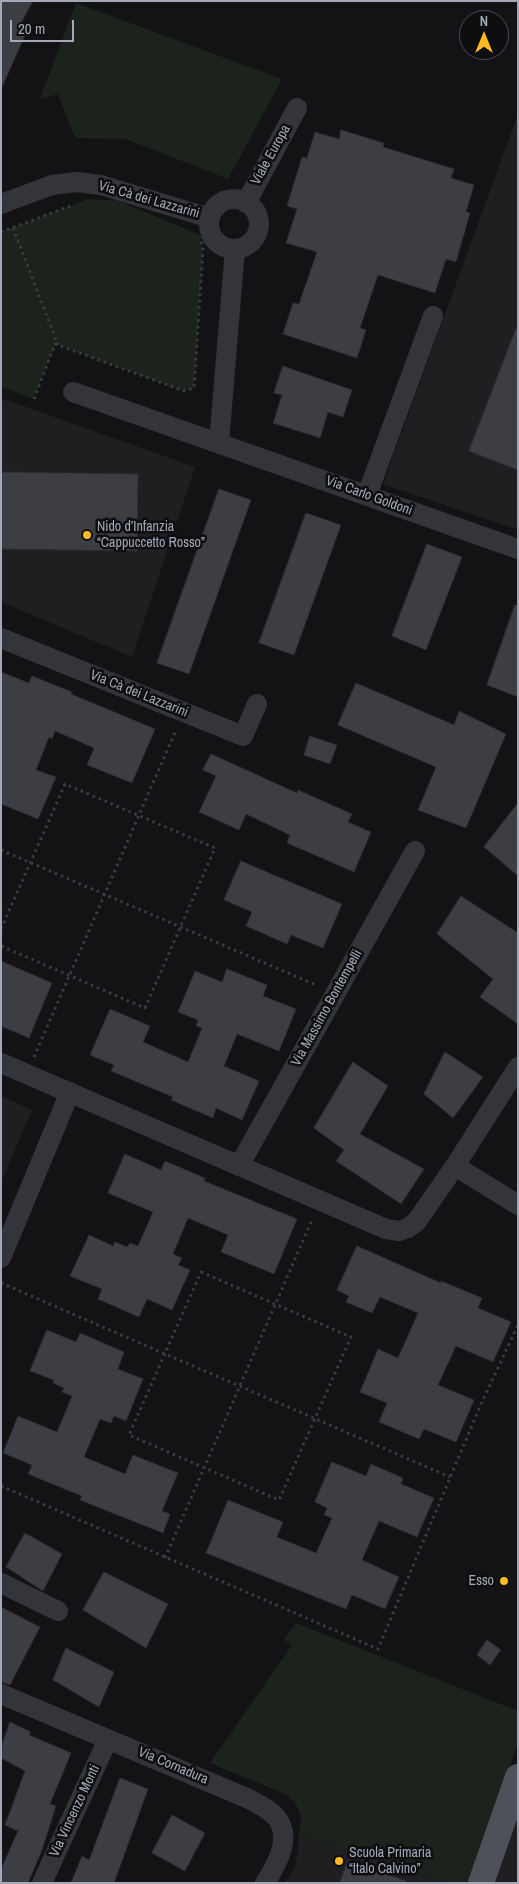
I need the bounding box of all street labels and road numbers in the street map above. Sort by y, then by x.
street label: Viale Europa [248,122,294,188]
street label: Via Cà dei Lazzarini [96,178,202,222]
street label: Via Carlo Goldoni [323,473,415,519]
street label: Via Cà dei Lazzarini [87,667,191,721]
street label: Via Massimo Bontempelli [288,947,366,1069]
street label: Via Cornadura [135,1744,211,1788]
street label: Via Vincenzo Monti [46,1762,104,1860]

